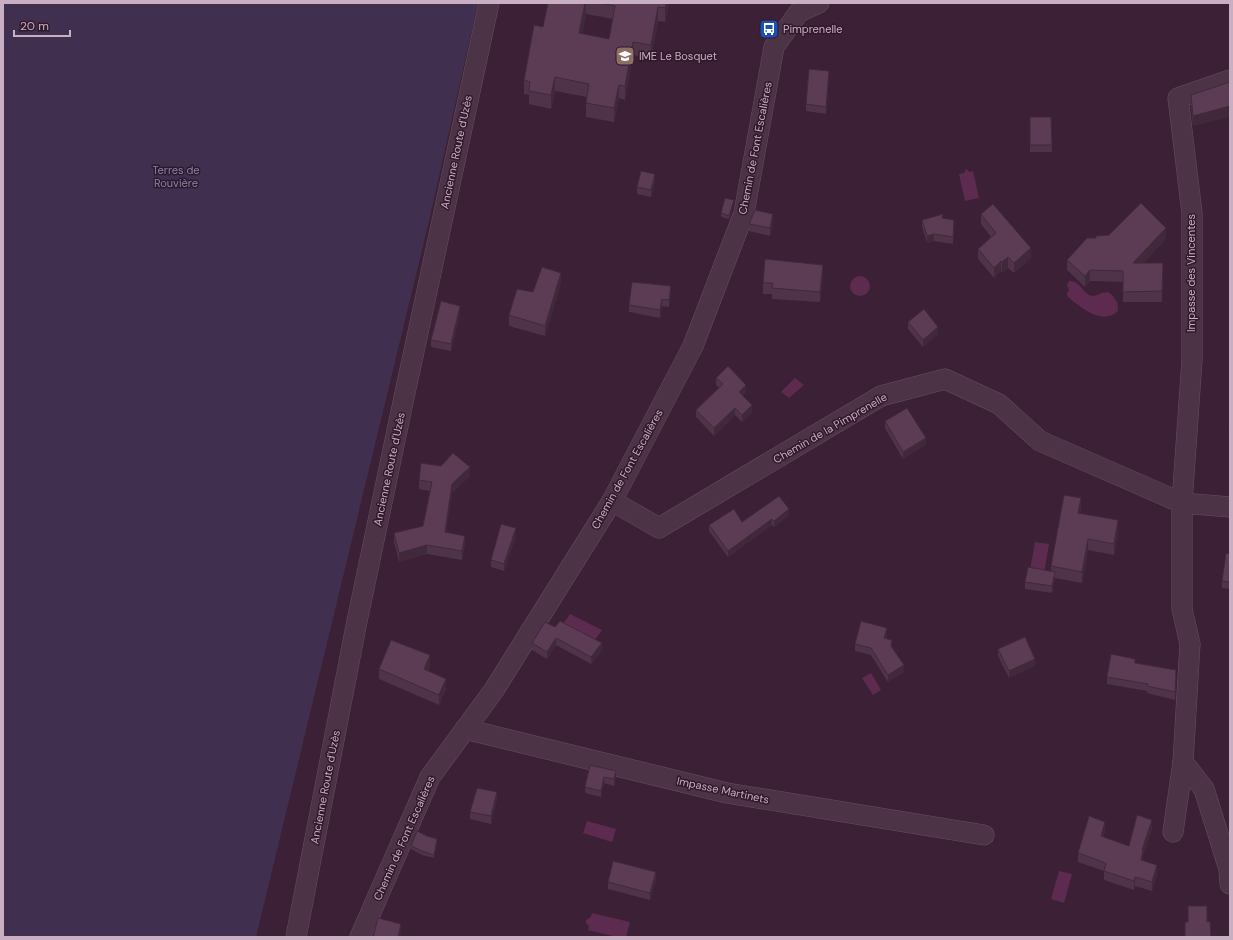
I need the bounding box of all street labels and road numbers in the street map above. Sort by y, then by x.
street label: Chemin de Font Escalières [735,80,775,216]
street label: Ancienne Route d'Uzès [437,94,475,210]
street label: Impasse des Vincentes [1184,214,1198,332]
street label: Chemin de la Pimprenelle [771,390,889,466]
street label: Chemin de Font Escalières [588,407,666,531]
street label: Ancienne Route d'Uzès [370,411,408,527]
street label: Ancienne Route d'Uzès [307,729,343,845]
street label: Impasse Martinets [676,773,770,807]
street label: Chemin de Font Escalières [370,774,438,902]

